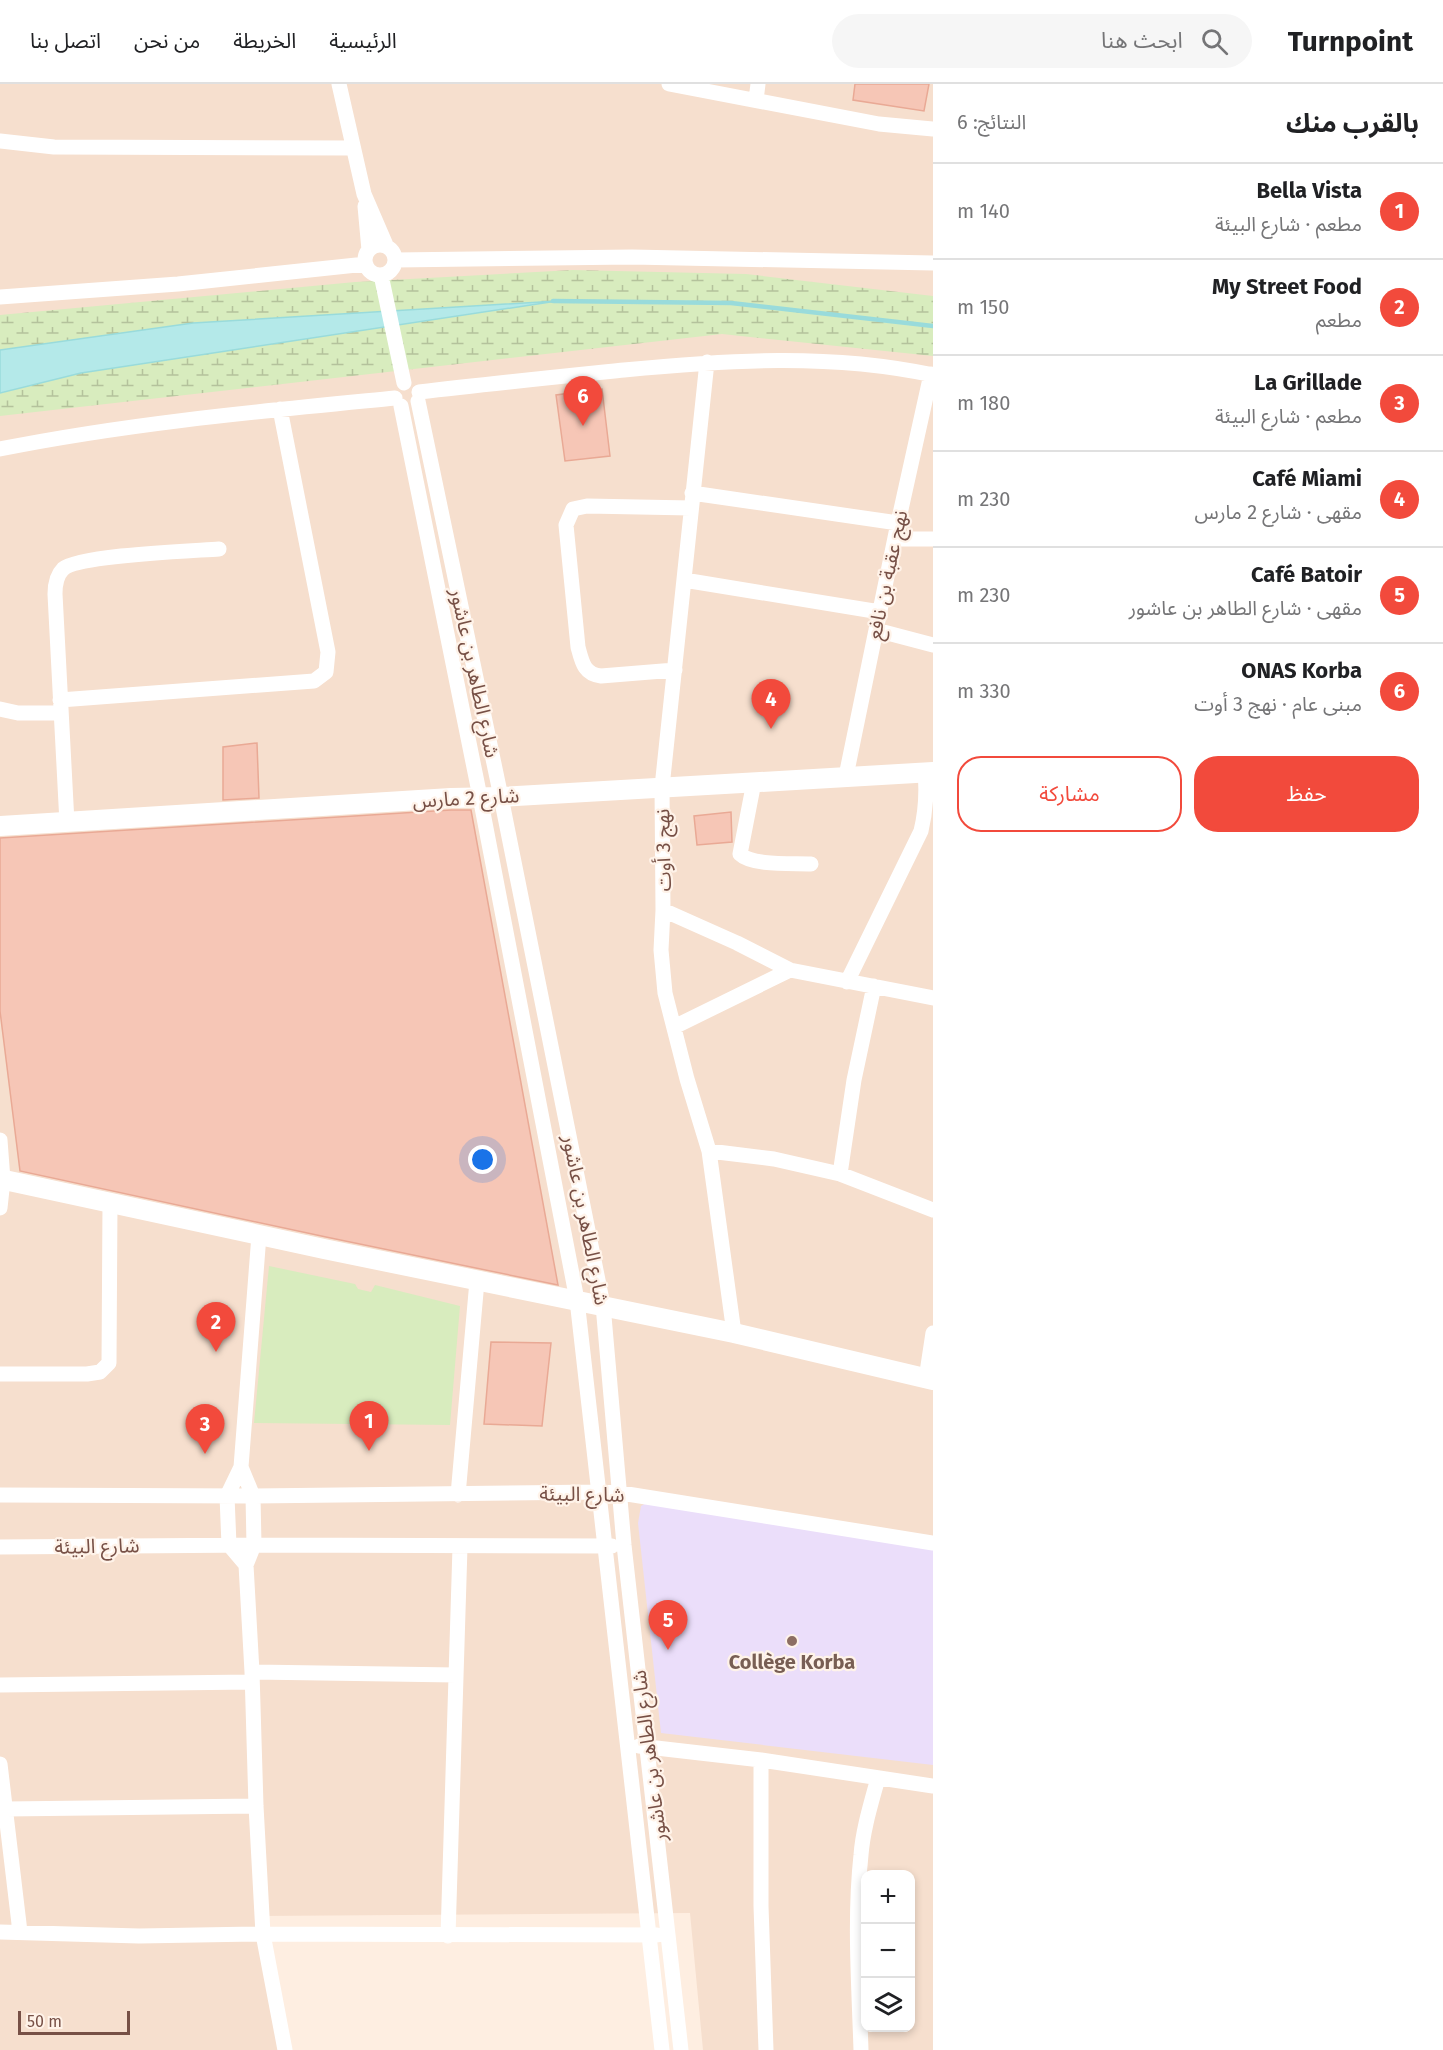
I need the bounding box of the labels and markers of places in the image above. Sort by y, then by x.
pin: 6 [564,376,602,426]
pin: 4 [752,680,790,729]
pin: 2 [196,1302,236,1352]
pin: 1 [350,1402,388,1451]
pin: 3 [186,1404,224,1454]
pin: 5 [648,1600,688,1650]
marker: Collège Korba [785,1634,799,1648]
place label: Collège Korba [729,1650,855,1674]

